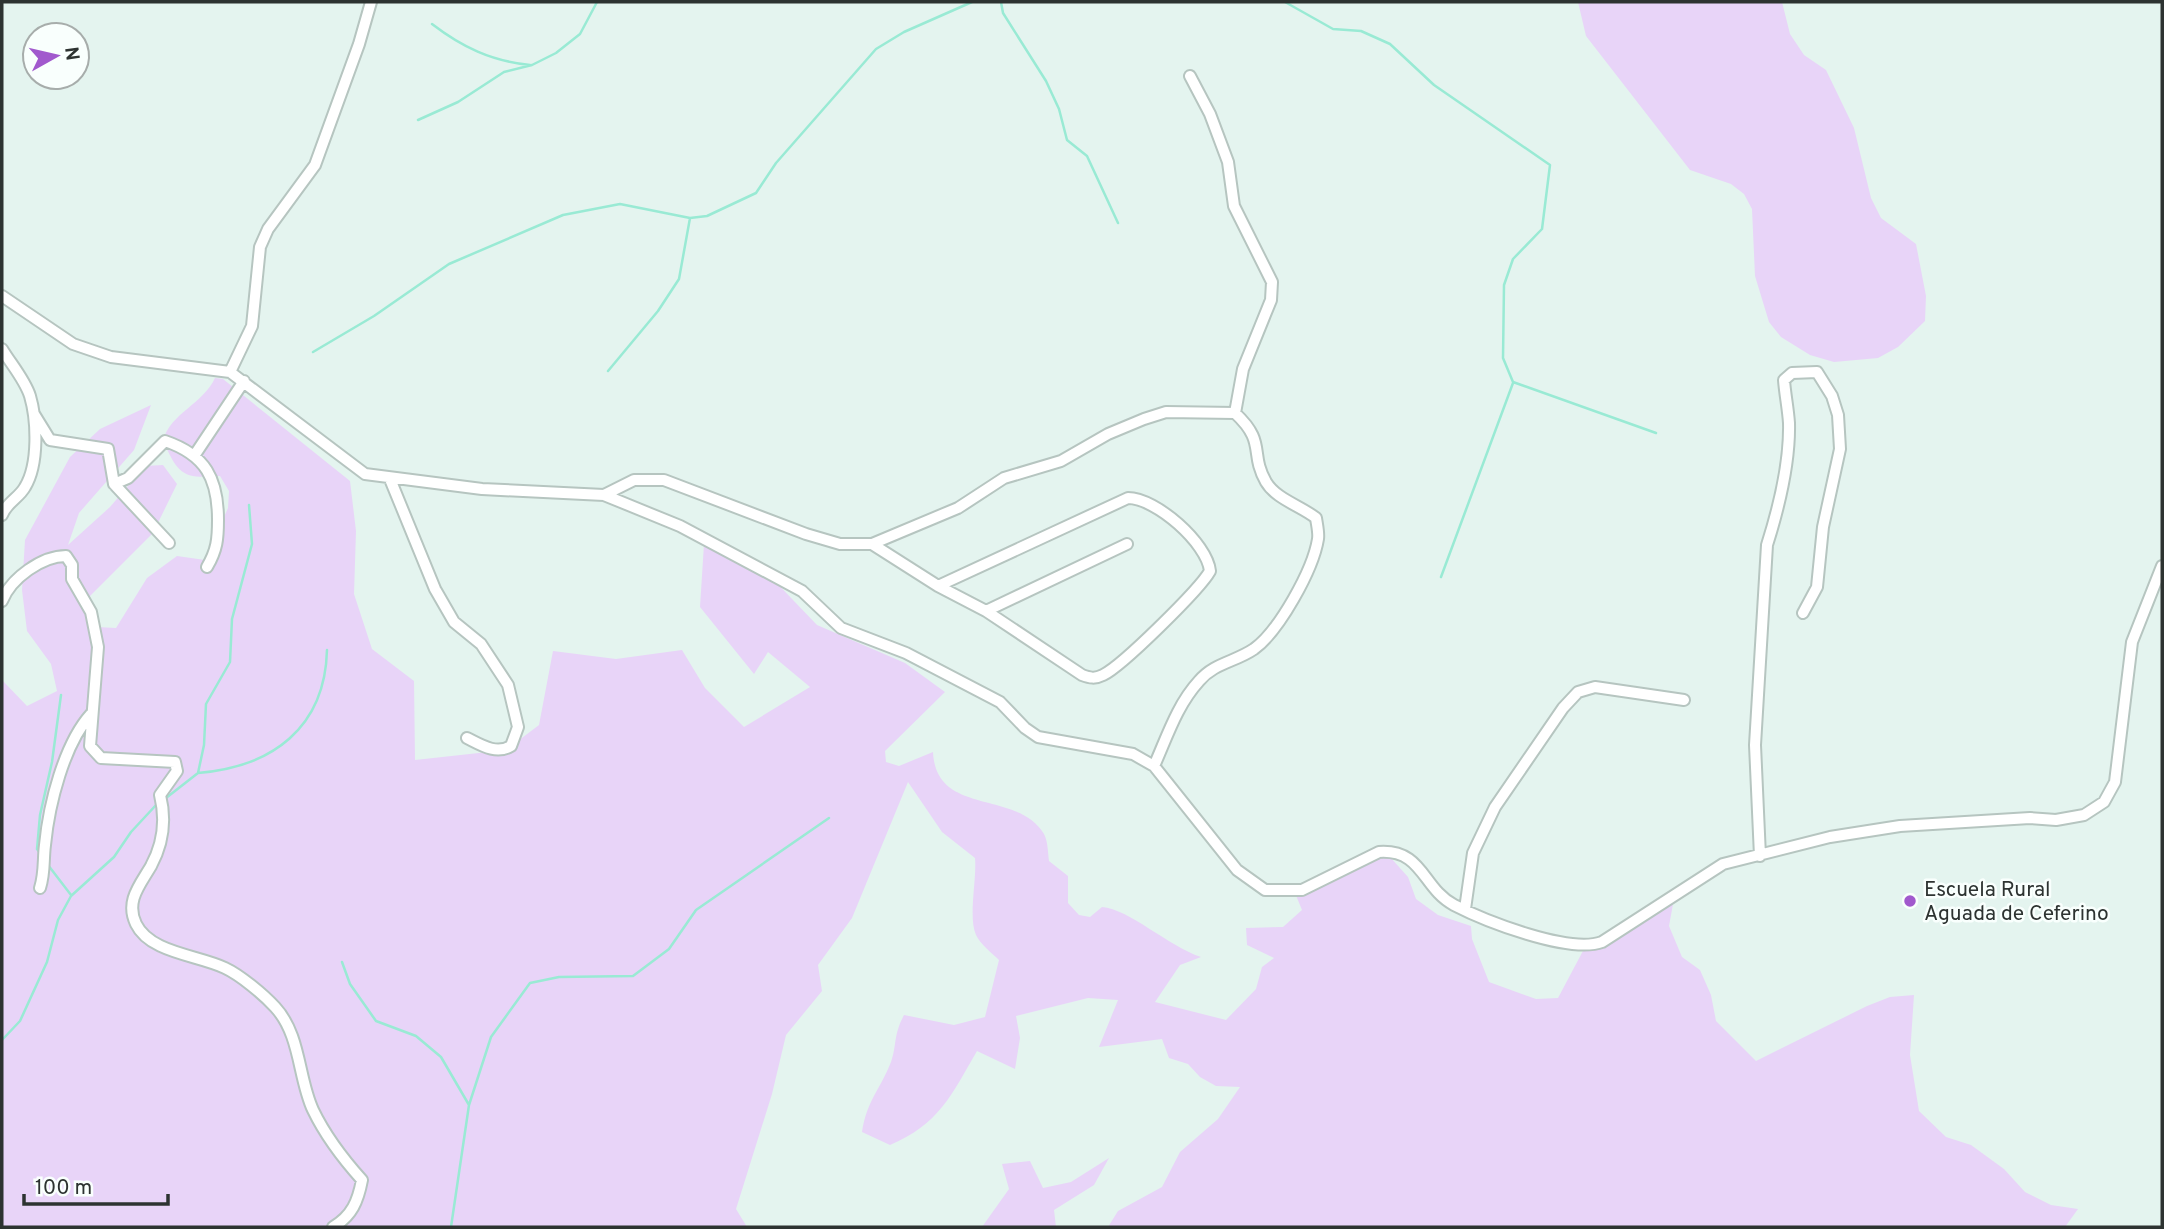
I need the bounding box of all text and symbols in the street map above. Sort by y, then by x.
north arrow [21,21,91,91]
text: N [58,45,84,62]
place label: Escuela Rural Aguada de Ceferino [1924,877,2109,928]
marker: Escuela Rural Aguada de Ceferino [1902,893,1918,909]
scale bar [24,1162,168,1206]
text: 100 m [35,1175,92,1202]

